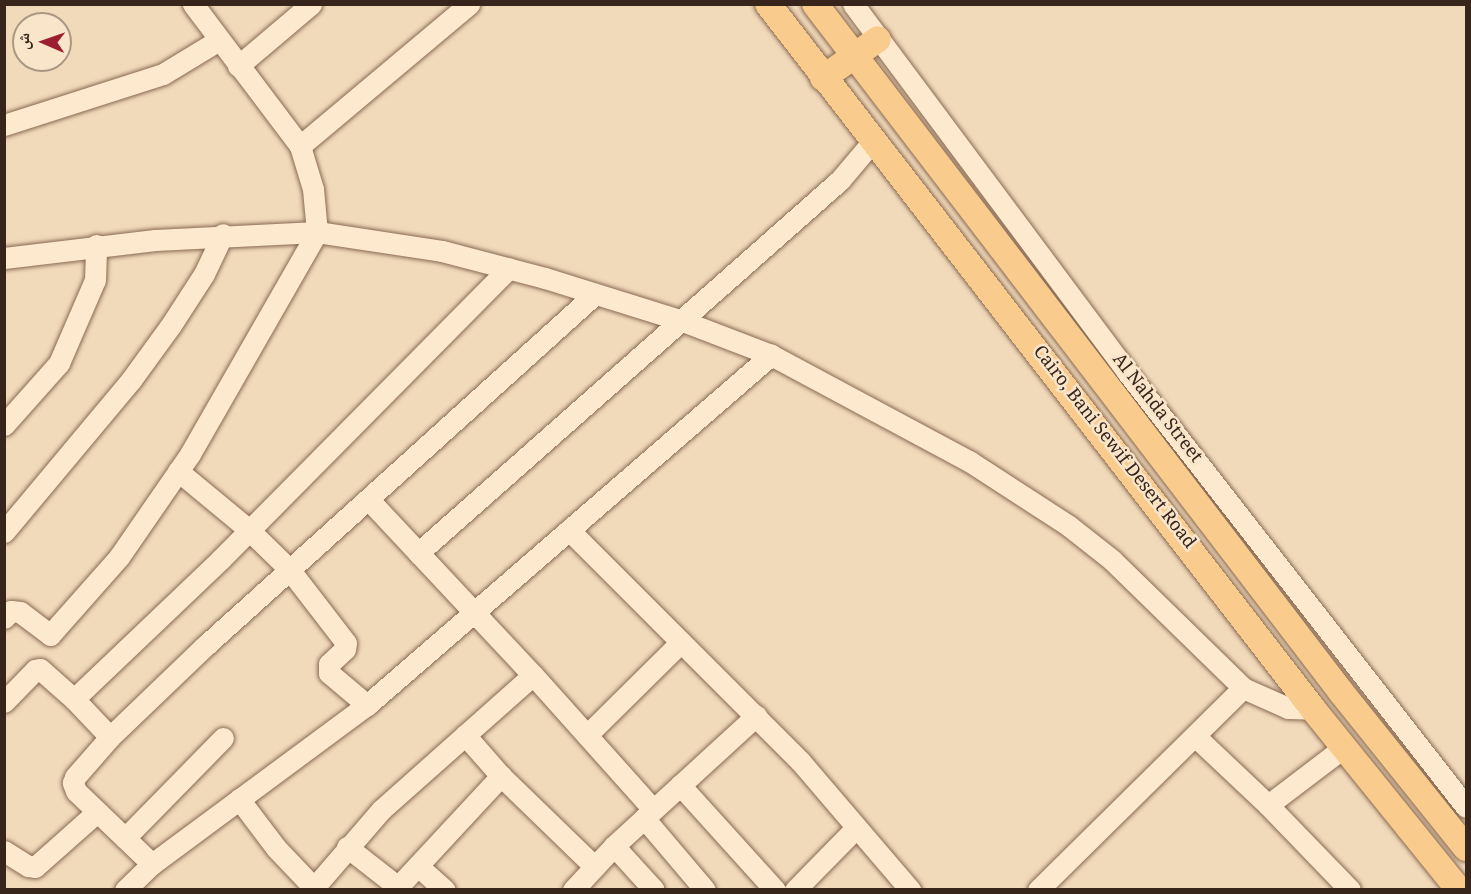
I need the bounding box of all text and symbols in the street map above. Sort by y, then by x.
north arrow [12,12,72,72]
text: ش [12,32,39,50]
street label: Cairo, Bani Sewif Desert Road [1027,342,1199,554]
street label: Al Nahda Street [1107,350,1205,468]

